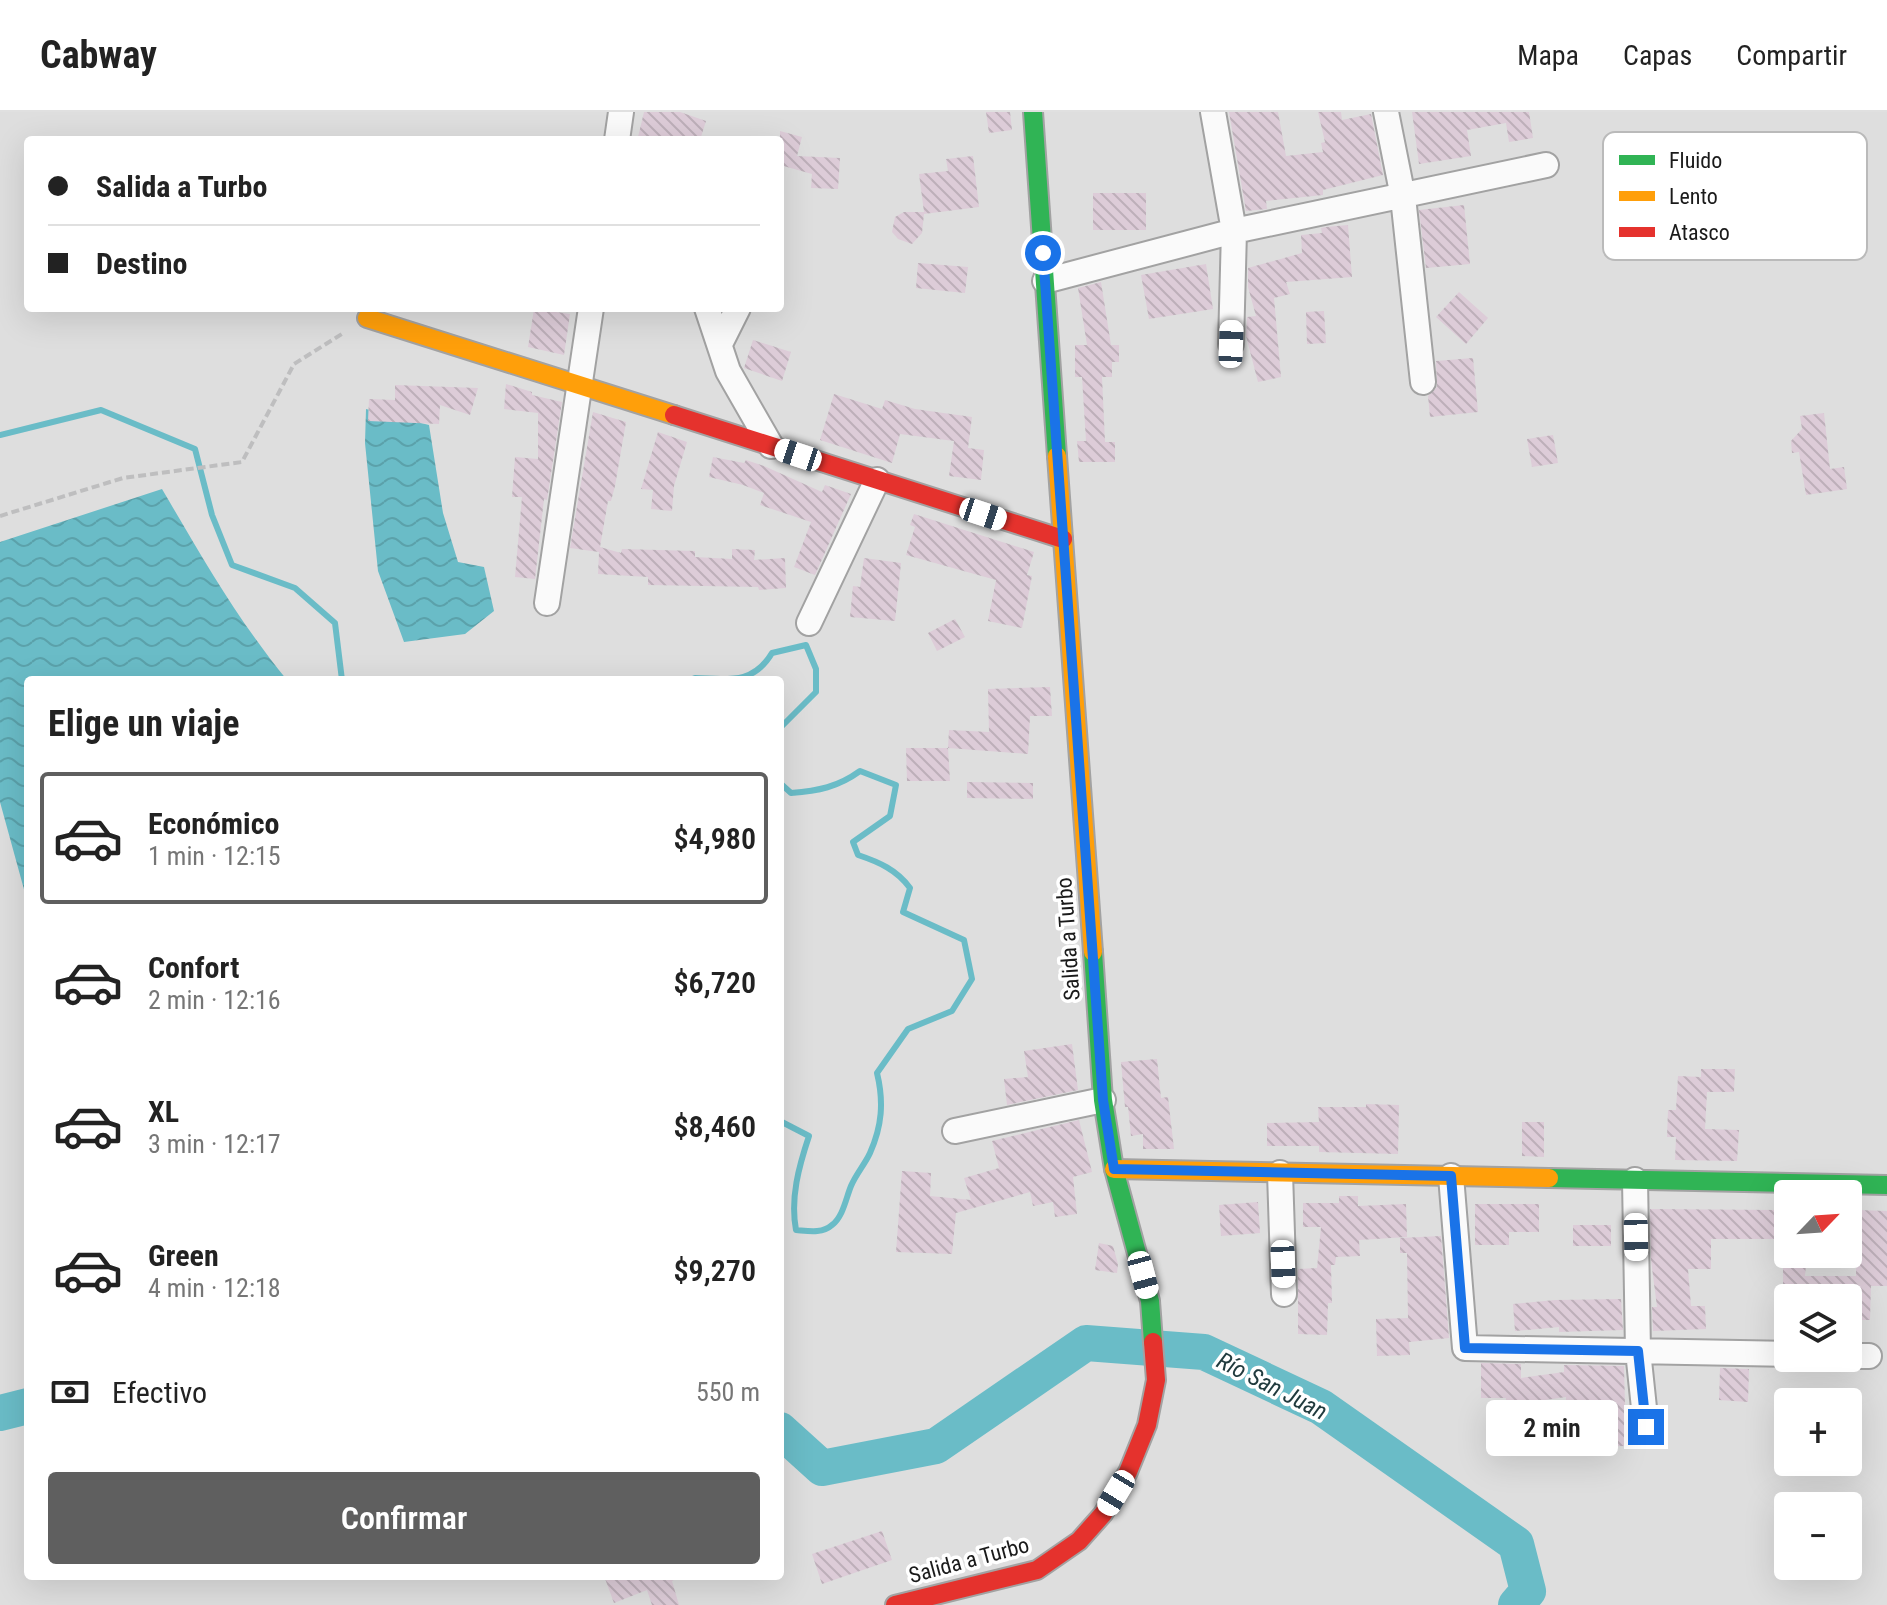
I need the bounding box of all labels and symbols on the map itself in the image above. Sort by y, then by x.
legend [1603,132,1867,260]
text: Fluido [1669,148,1722,173]
text: Lento [1669,184,1718,209]
text: Atasco [1669,220,1730,245]
route start [1025,235,1061,271]
car [1218,320,1244,368]
car [771,436,825,474]
car [956,495,1010,533]
street label: Salida a Turbo [1051,877,1085,1001]
north arrow [1774,1180,1862,1268]
car [1624,1213,1648,1261]
car [1270,1240,1296,1288]
car [1125,1249,1161,1301]
water label: Río San Juan [1212,1346,1332,1426]
callout: 2 min [1486,1399,1618,1455]
route end [1628,1409,1664,1445]
car [1093,1466,1139,1520]
street label: Salida a Turbo [906,1532,1032,1588]

